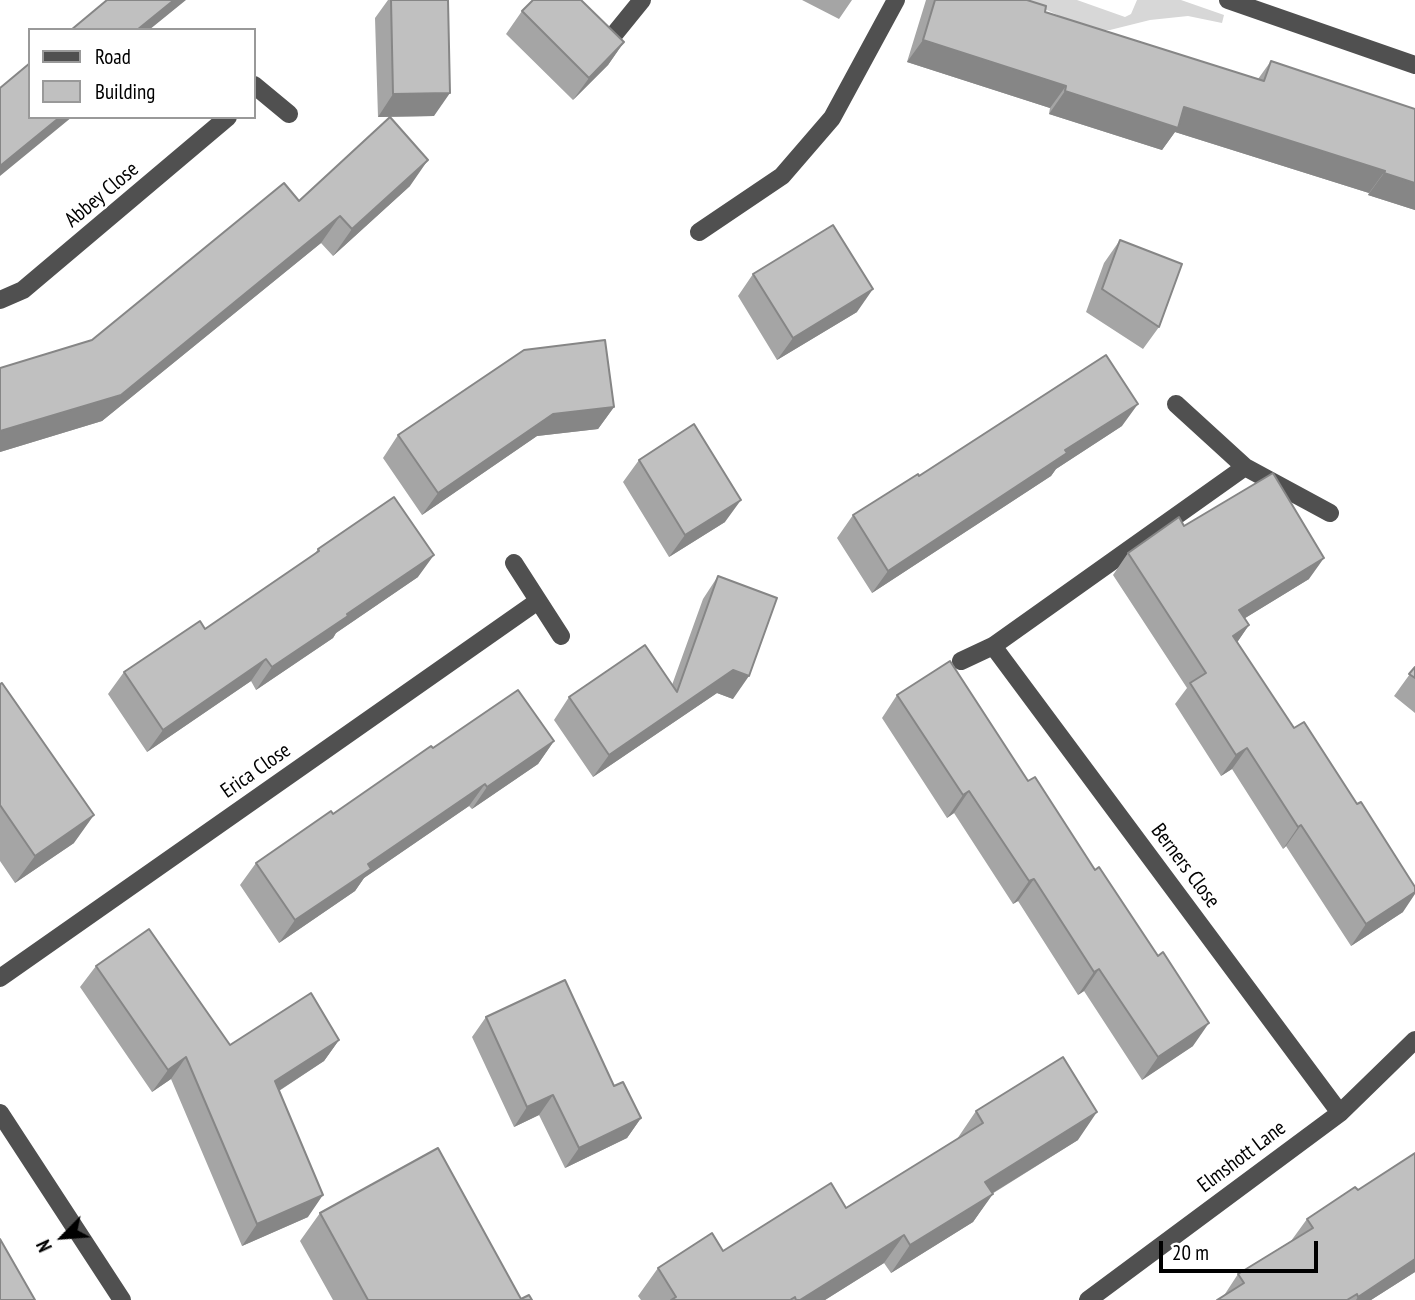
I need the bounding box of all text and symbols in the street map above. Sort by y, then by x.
legend [28,28,256,119]
text: Road [95,43,131,70]
text: Building [95,78,155,105]
street label: Abbey Close [60,157,144,233]
street label: Erica Close [216,738,296,804]
street label: Berners Close [1145,819,1225,913]
street label: Elmshott Lane [1193,1116,1291,1198]
north arrow [28,1202,98,1272]
scale bar [1163,1226,1322,1270]
text: N [31,1236,57,1256]
text: 20 m [1172,1239,1209,1266]

